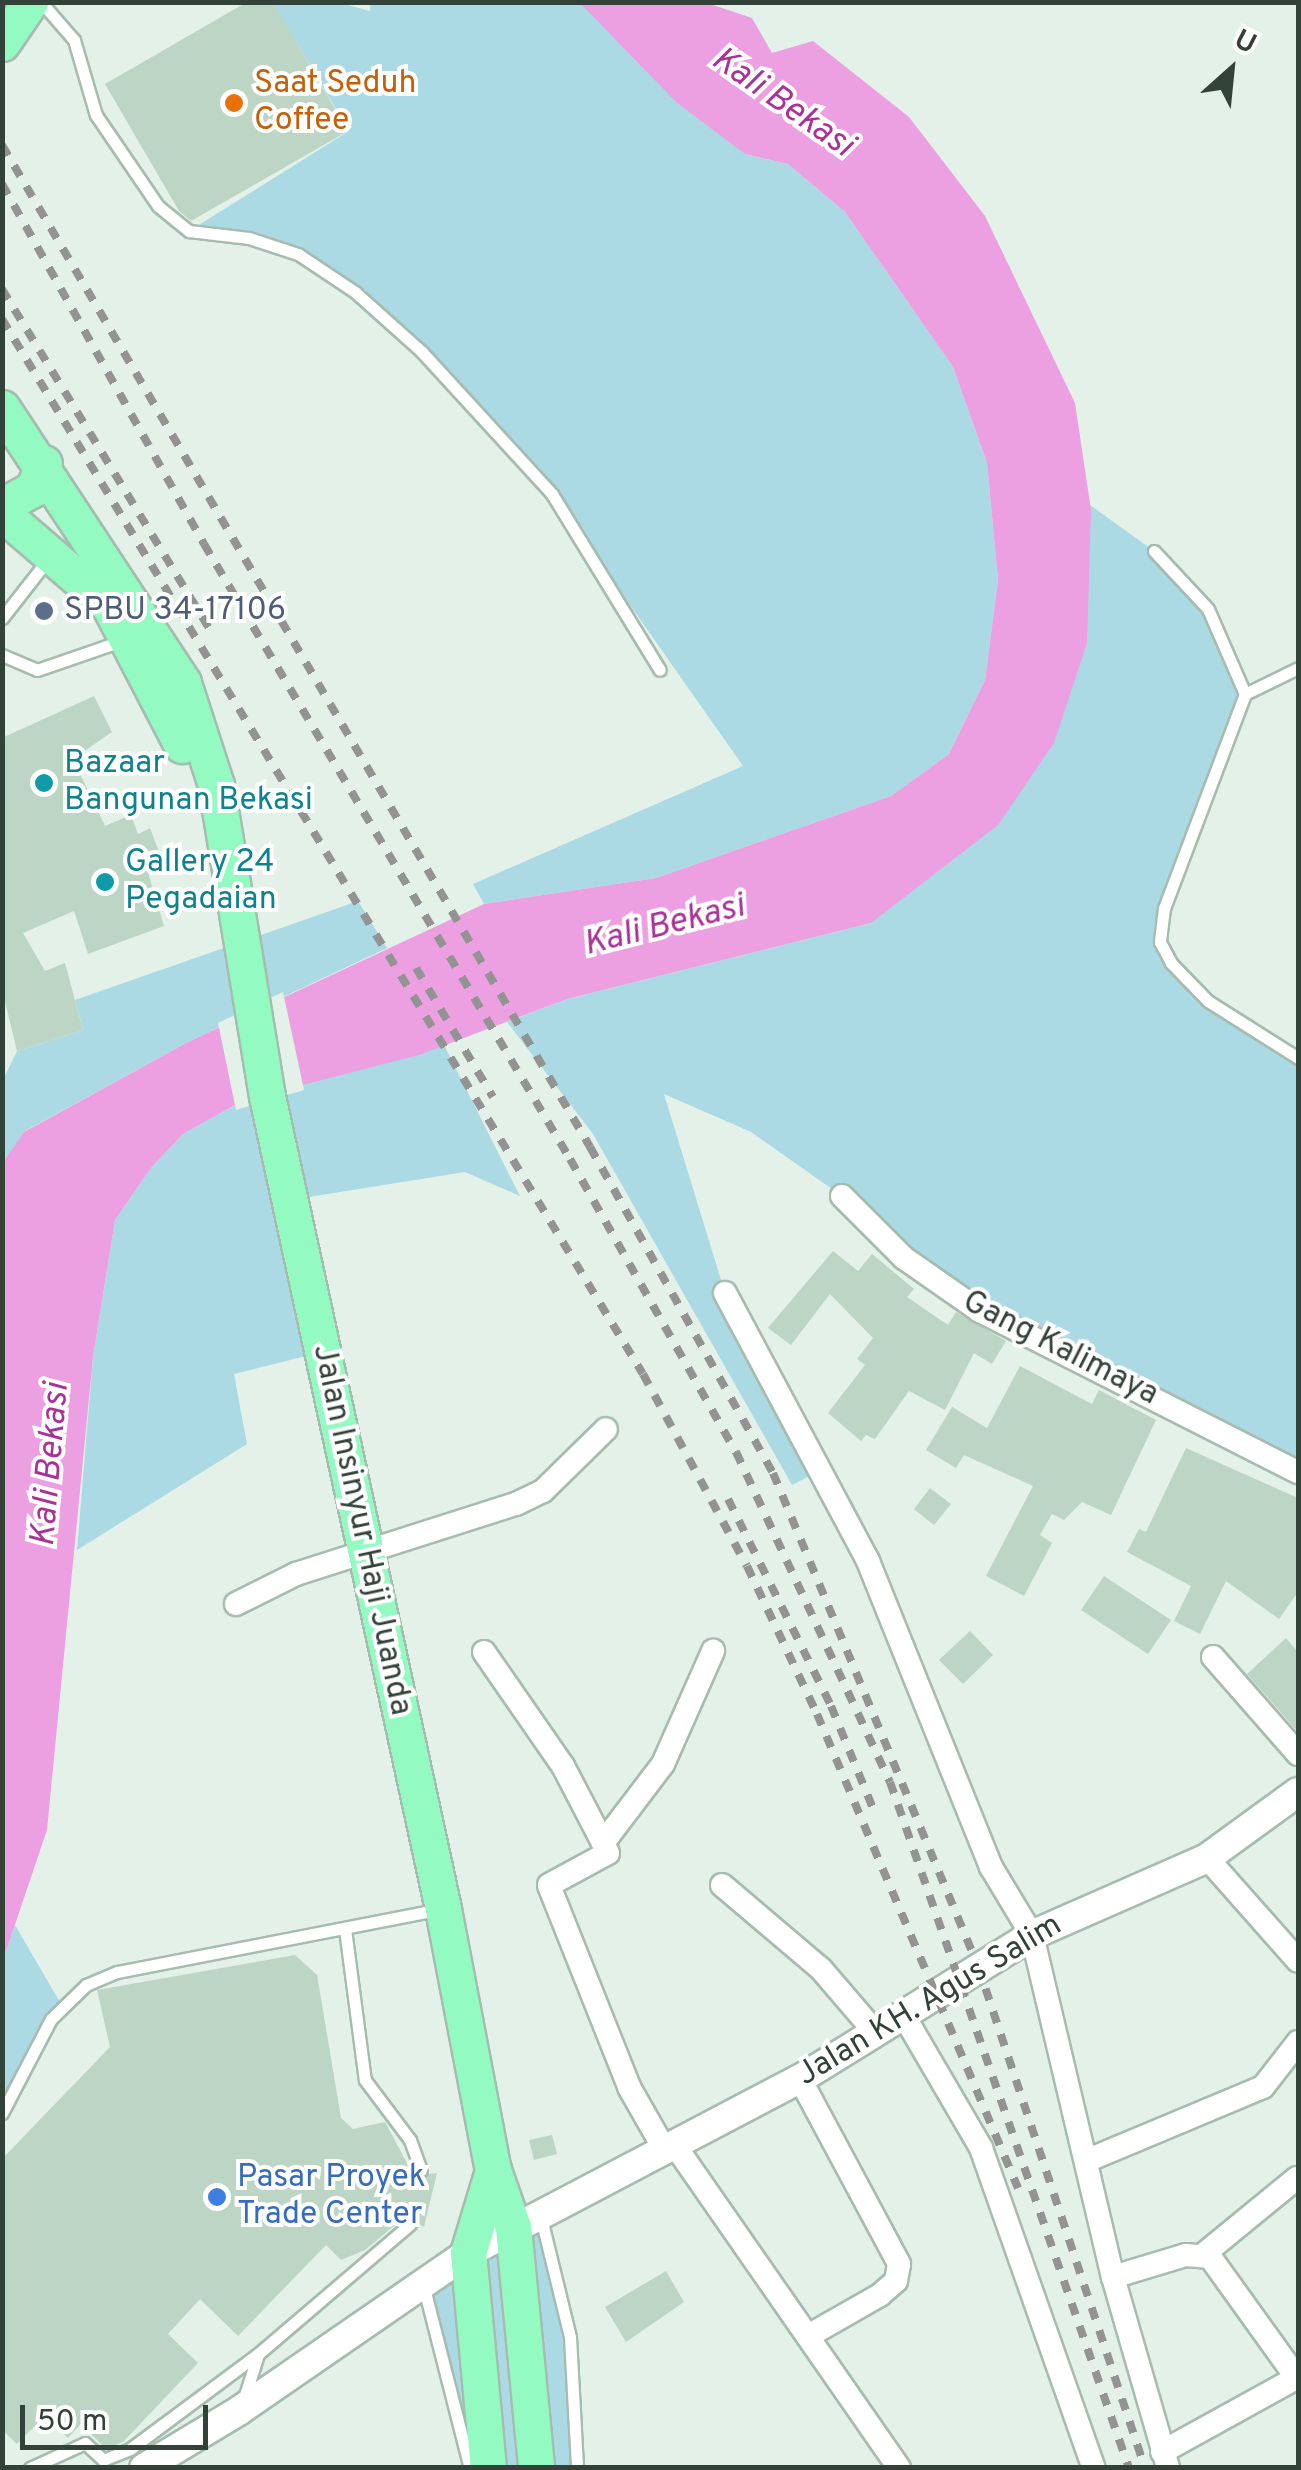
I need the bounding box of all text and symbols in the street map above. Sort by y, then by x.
north arrow [1181,20,1281,120]
text: U [1228,23,1262,64]
water label: Kali Bekasi [703,39,861,167]
place label: Saat Seduh Coffee [254,66,417,141]
marker: Saat Seduh Coffee [223,92,245,114]
place label: SPBU 34-17106 [64,592,286,630]
marker: SPBU 34-17106 [33,600,55,622]
place label: Bazaar Bangunan Bekasi [64,746,313,821]
marker: Bazaar Bangunan Bekasi [33,772,55,794]
place label: Gallery 24 Pegadaian [125,845,277,920]
marker: Gallery 24 Pegadaian [94,871,116,893]
water label: Kali Bekasi [579,886,749,966]
street label: Gang Kalimaya [956,1283,1164,1415]
street label: Jalan Insinyur Haji Juanda [303,1341,419,1719]
water label: Kali Bekasi [23,1381,79,1549]
street label: Jalan KH. Agus Salim [790,1906,1070,2096]
place label: Pasar Proyek Trade Center [237,2160,426,2235]
marker: Pasar Proyek Trade Center [206,2186,228,2208]
scale bar [25,2385,212,2447]
text: 50 m [37,2404,107,2441]

